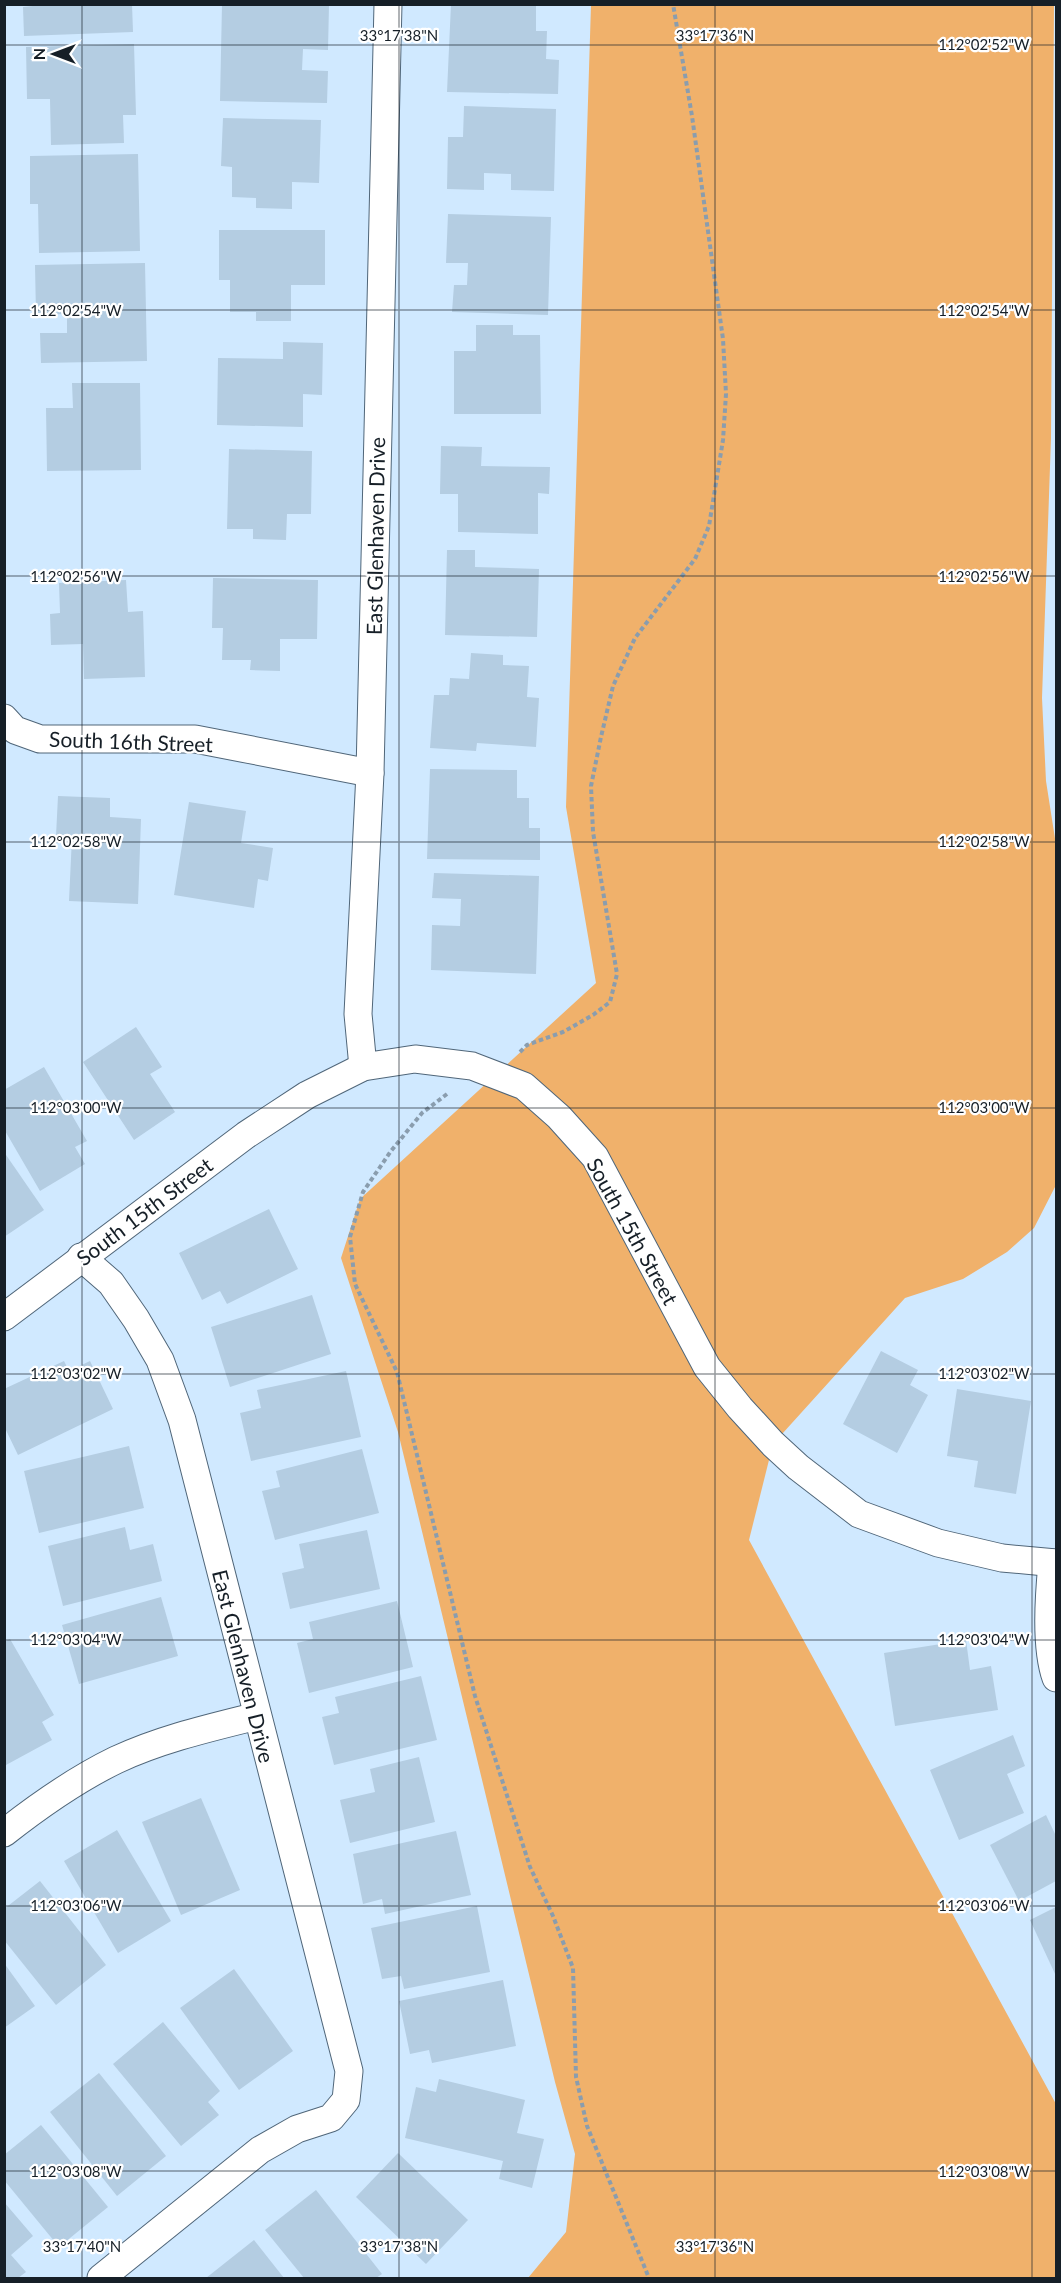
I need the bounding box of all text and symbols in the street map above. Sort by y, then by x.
north arrow [24,24,84,84]
text: 33°17'38"N [360,26,438,44]
text: 33°17'36"N [676,26,754,44]
text: 112°02'52"W [938,35,1030,53]
text: N [29,48,48,60]
text: 112°02'54"W [30,301,122,319]
text: 112°02'54"W [938,301,1030,319]
street label: East Glenhaven Drive [361,437,389,635]
text: 112°02'56"W [30,567,122,585]
text: 112°02'56"W [938,567,1030,585]
street label: South 16th Street [49,726,214,756]
text: 112°02'58"W [30,832,122,850]
text: 112°02'58"W [938,832,1030,850]
text: 112°03'00"W [30,1098,122,1116]
text: 112°03'00"W [938,1098,1030,1116]
street label: South 15th Street [71,1151,217,1270]
street label: South 15th Street [582,1153,684,1309]
text: 112°03'02"W [30,1364,122,1382]
text: 112°03'02"W [938,1364,1030,1382]
street label: East Glenhaven Drive [208,1567,280,1765]
text: 112°03'04"W [30,1630,122,1648]
text: 112°03'04"W [938,1630,1030,1648]
text: 112°03'06"W [30,1896,122,1914]
text: 112°03'06"W [938,1896,1030,1914]
text: 112°03'08"W [30,2162,122,2180]
text: 112°03'08"W [938,2162,1030,2180]
text: 33°17'40"N [43,2237,121,2255]
text: 33°17'38"N [360,2237,438,2255]
text: 33°17'36"N [676,2237,754,2255]

